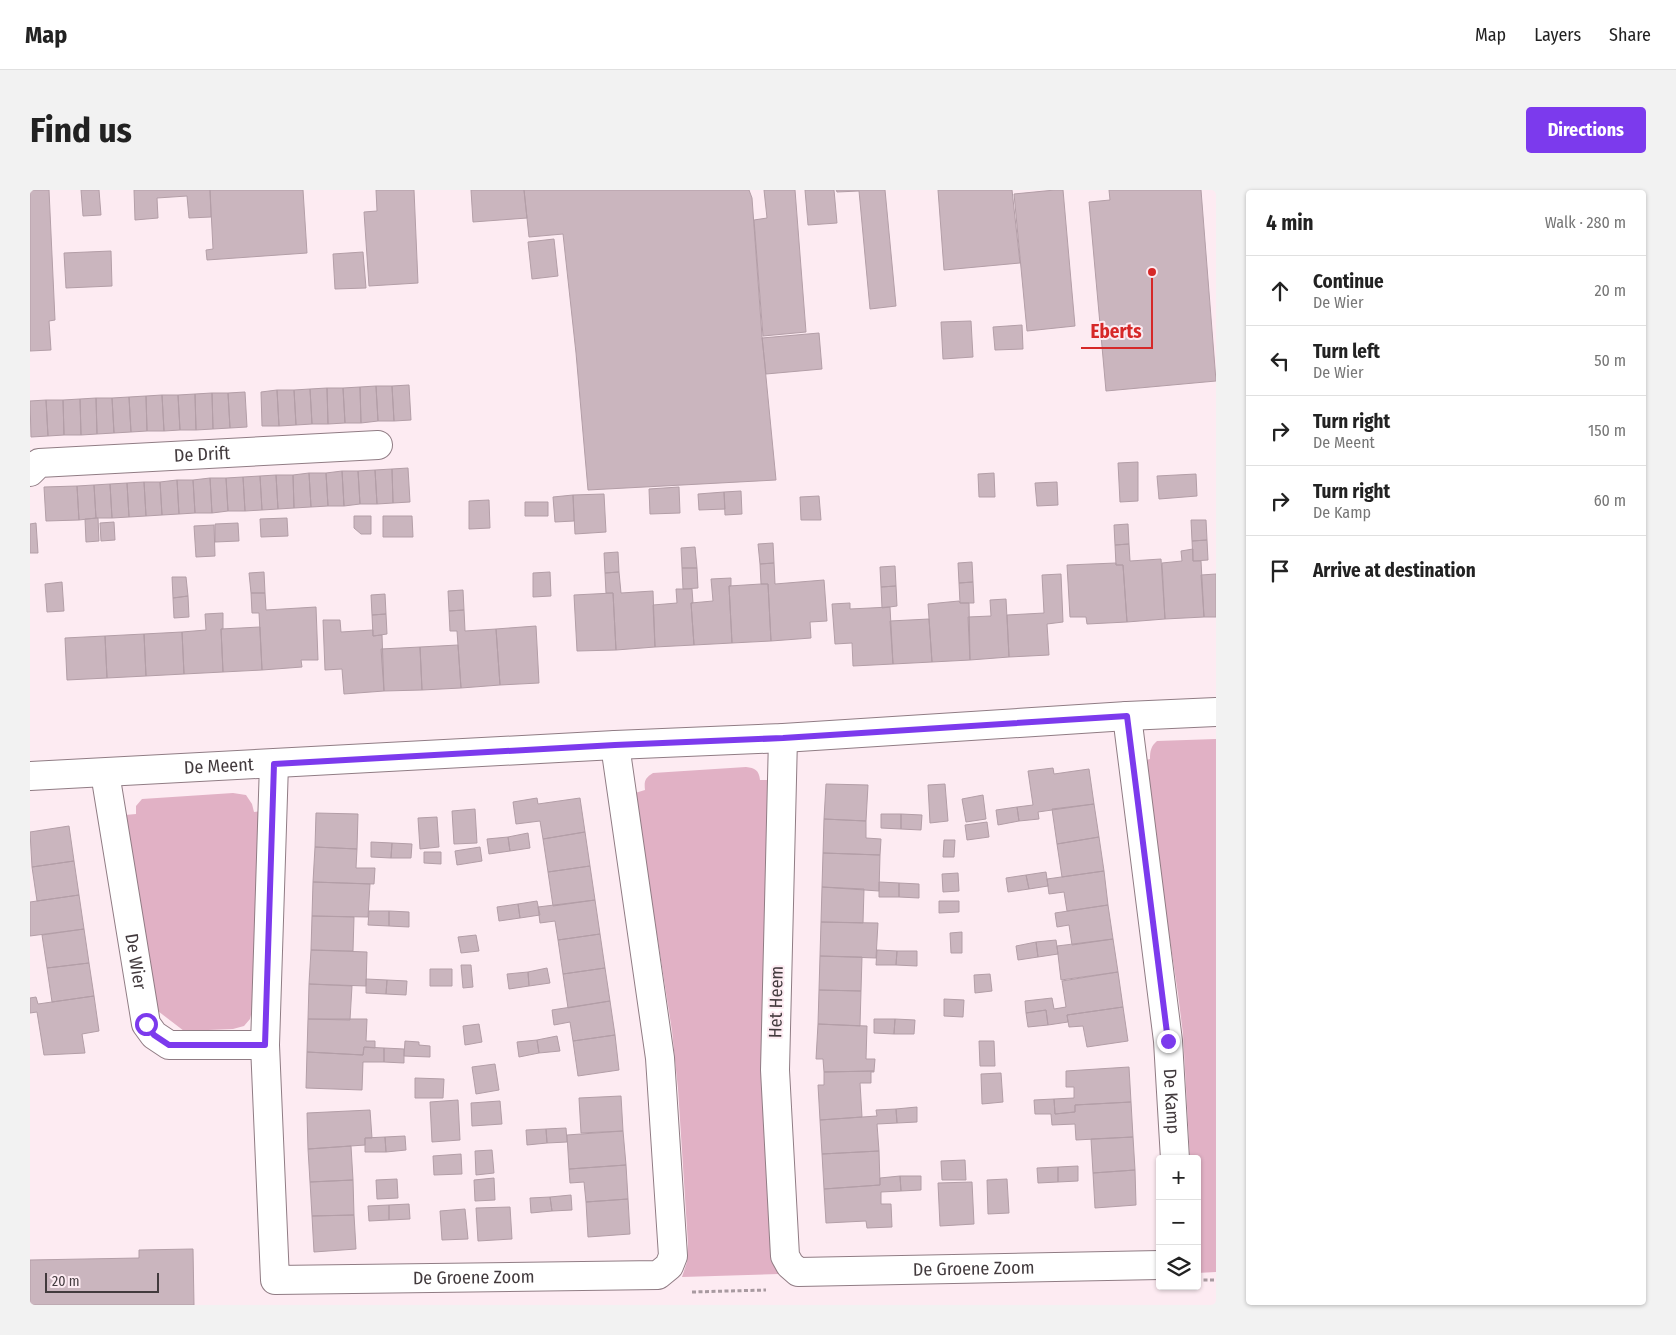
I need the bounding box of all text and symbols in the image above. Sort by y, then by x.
text: Map [25,21,67,49]
text: Map [1475,24,1506,46]
text: Layers [1534,24,1581,46]
text: Share [1609,24,1651,46]
button: Directions [1526,107,1646,153]
text: Find us [30,109,132,151]
text: 4 min [1266,210,1314,236]
text: Walk · 280 m [1545,213,1626,232]
text: Continue [1313,270,1384,293]
icon: ahead [1266,277,1294,305]
text: 20 m [1595,281,1626,300]
text: De Wier [1313,293,1363,312]
callout: Eberts [1081,314,1152,348]
text: Eberts [1091,320,1142,343]
text: Turn left [1313,340,1380,363]
icon: left [1266,347,1294,375]
text: 50 m [1594,351,1626,370]
text: De Wier [1313,363,1363,382]
text: Turn right [1313,410,1390,433]
icon: right [1266,417,1294,445]
text: 150 m [1588,421,1626,440]
text: De Meent [1313,433,1375,452]
street label: De Drift [173,442,231,467]
text: Turn right [1313,480,1390,503]
icon: right [1266,487,1294,515]
text: 60 m [1594,491,1626,510]
text: De Kamp [1313,503,1371,522]
icon: arrive [1266,557,1294,585]
text: Arrive at destination [1313,559,1476,582]
street label: De Meent [183,753,254,779]
street label: De Wier [120,932,151,992]
street label: Het Heem [764,966,788,1038]
route start [135,1013,158,1036]
route end [1157,1030,1180,1053]
street label: De Kamp [1159,1068,1184,1135]
map controls [1156,1155,1201,1290]
button: + [1156,1155,1201,1200]
button: − [1156,1200,1201,1245]
button: layers [1156,1245,1201,1290]
street label: De Groene Zoom [913,1256,1035,1281]
street label: De Groene Zoom [413,1266,535,1289]
scale bar [45,1270,159,1293]
text: 20 m [52,1273,80,1290]

